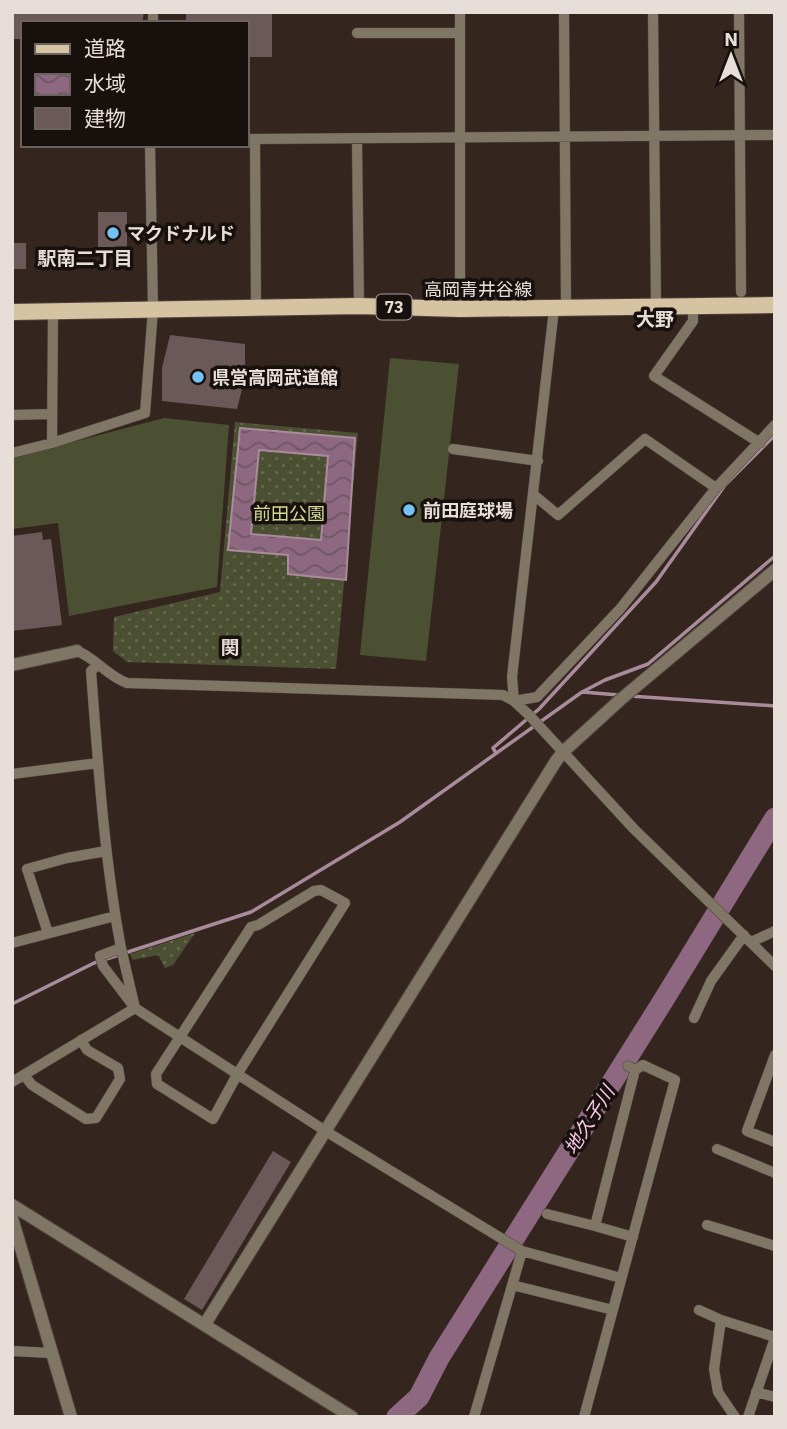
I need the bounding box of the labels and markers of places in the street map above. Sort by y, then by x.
place label: マクドナルド [127,222,235,245]
marker: マクドナルド [105,225,121,241]
place label: 県営高岡武道館 [212,366,338,389]
marker: 県営高岡武道館 [190,369,206,385]
place label: 前田庭球場 [423,499,513,522]
marker: 前田庭球場 [401,502,417,518]

